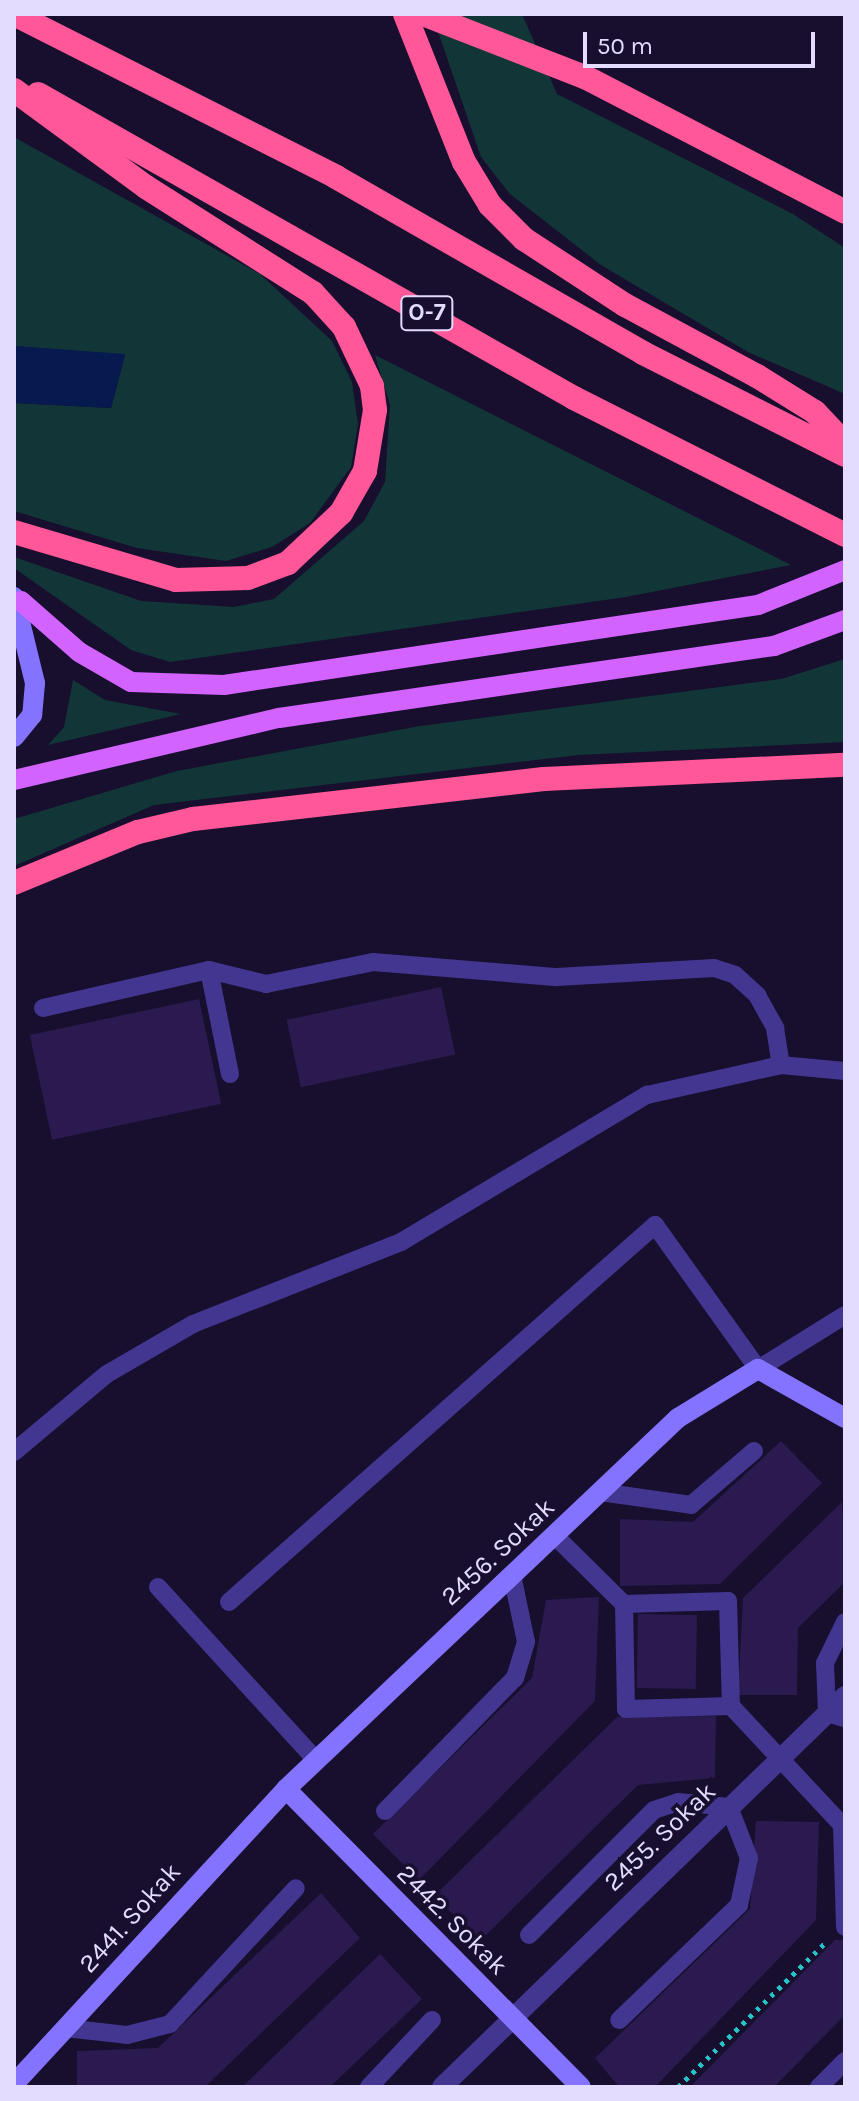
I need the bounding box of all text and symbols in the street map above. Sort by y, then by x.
scale bar [587,16,819,66]
text: 50 m [597,32,653,60]
road number: O-7 [399,293,455,333]
street label: 2456. Sokak [435,1492,561,1612]
street label: 2455. Sokak [598,1776,722,1898]
street label: 2441. Sokak [73,1857,187,1979]
street label: 2442. Sokak [390,1858,514,1982]

